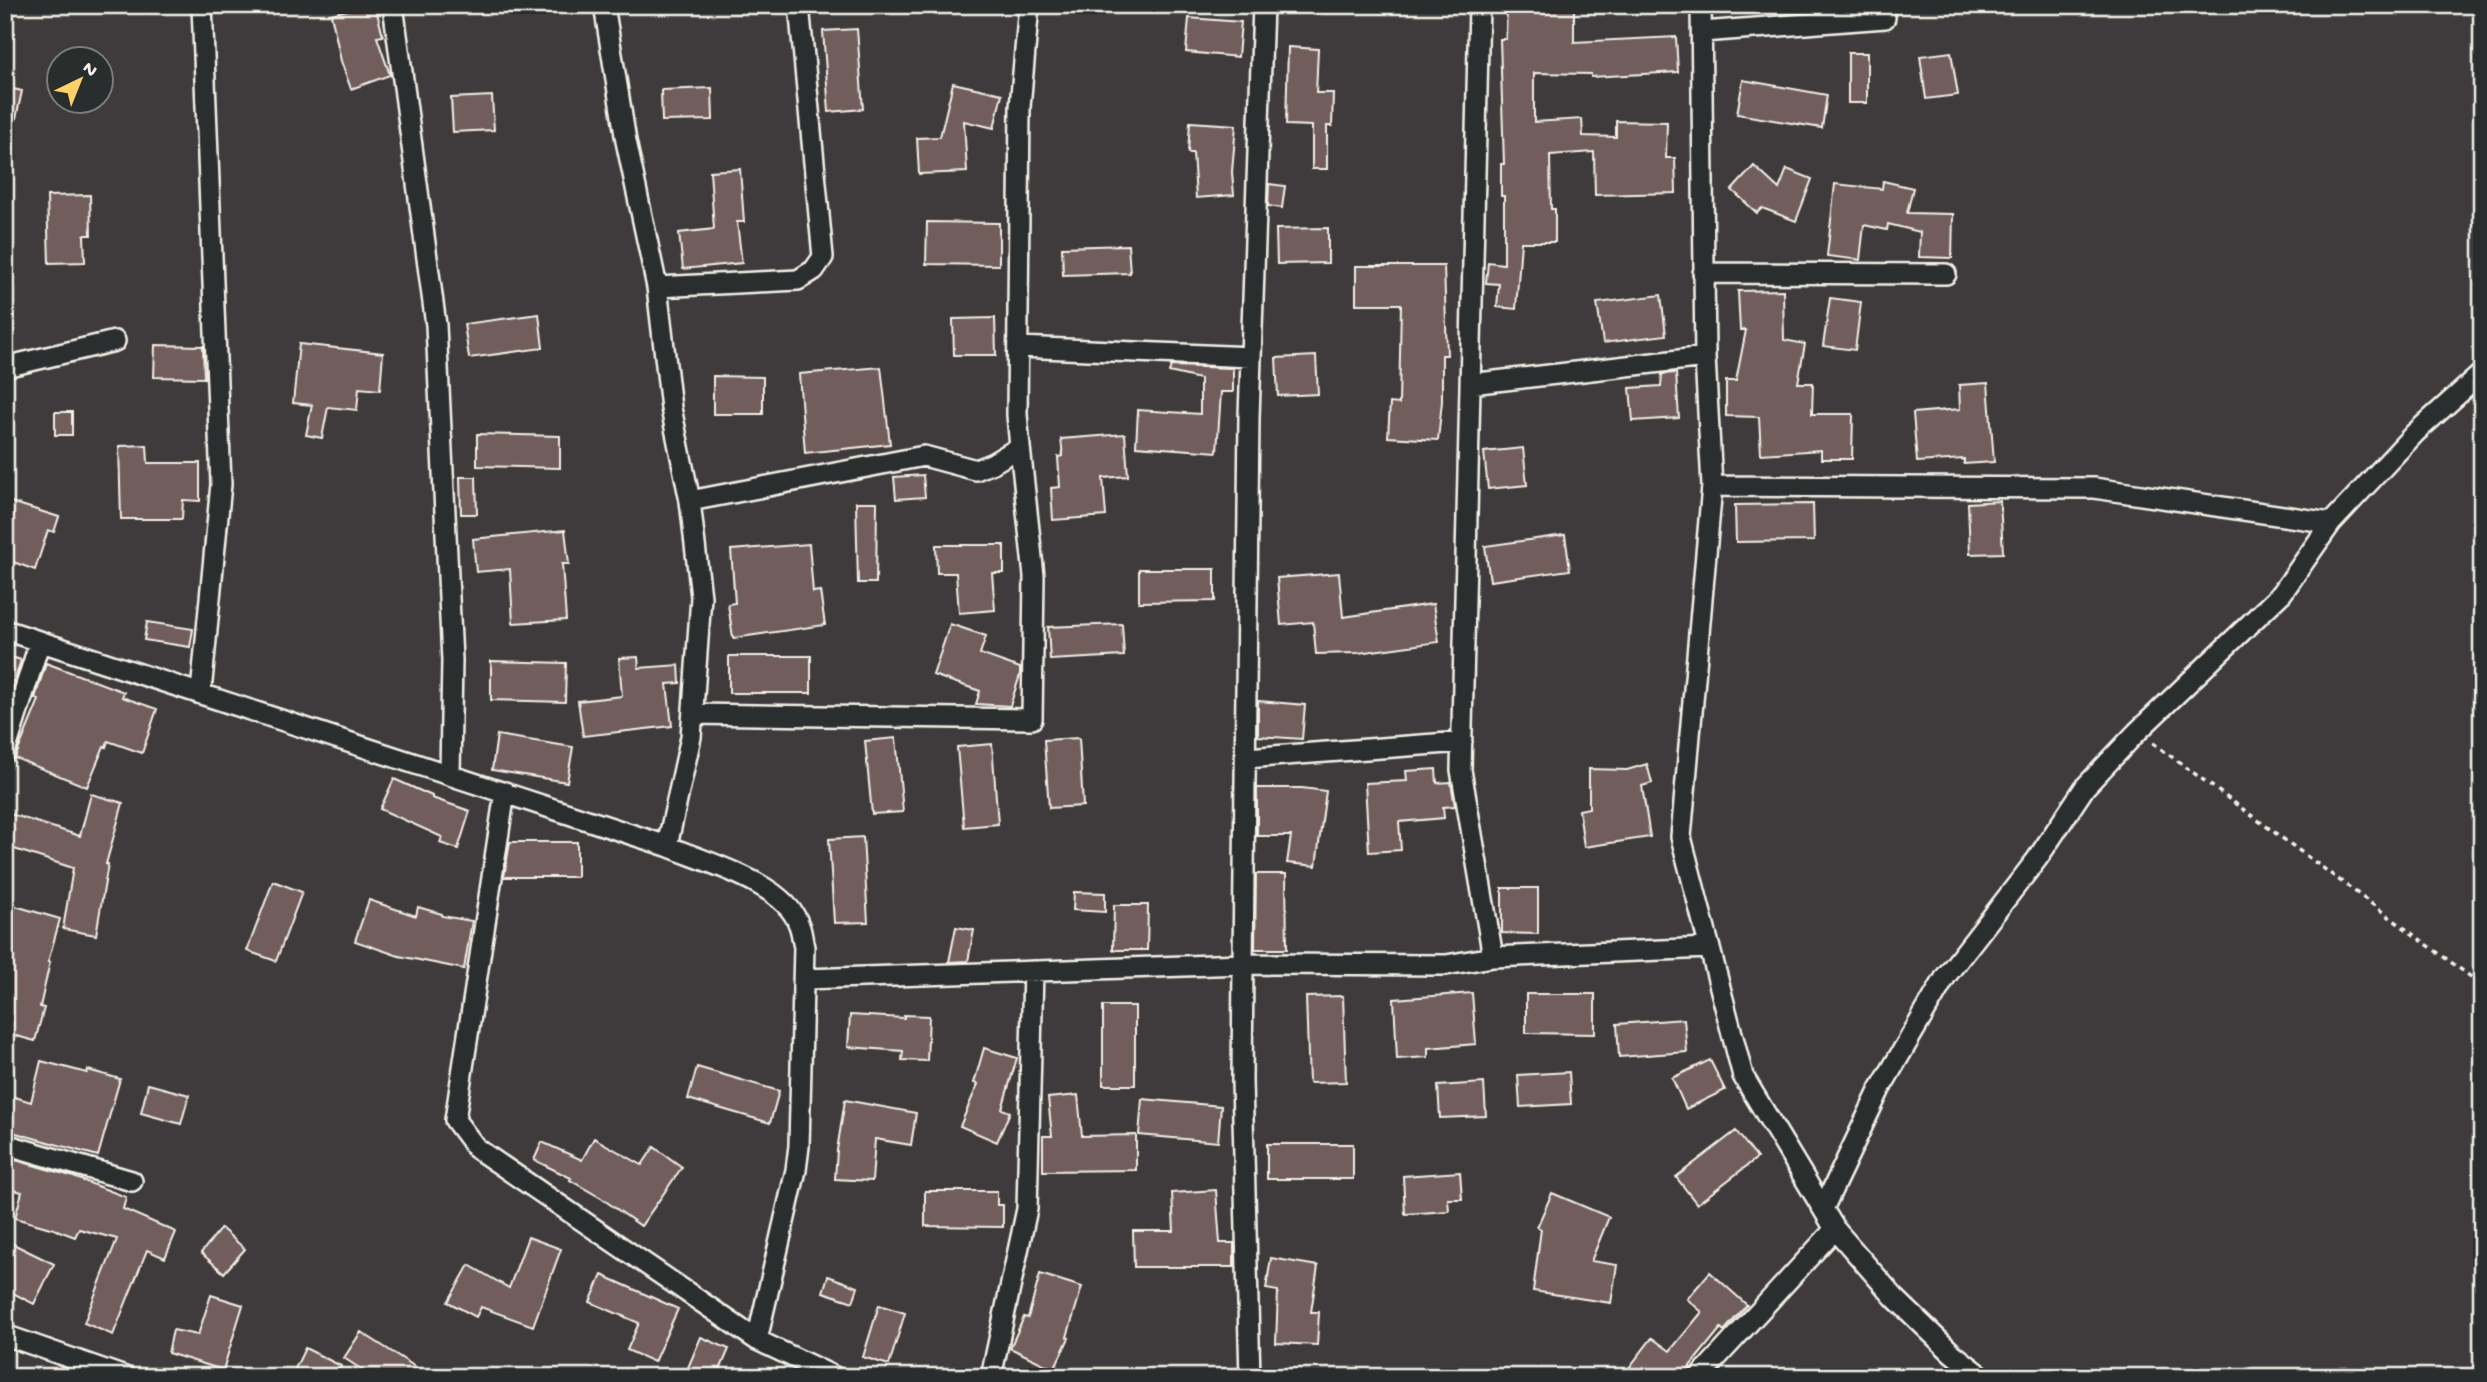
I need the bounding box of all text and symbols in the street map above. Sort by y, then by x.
north arrow [46,46,116,116]
text: N [77,57,102,83]

